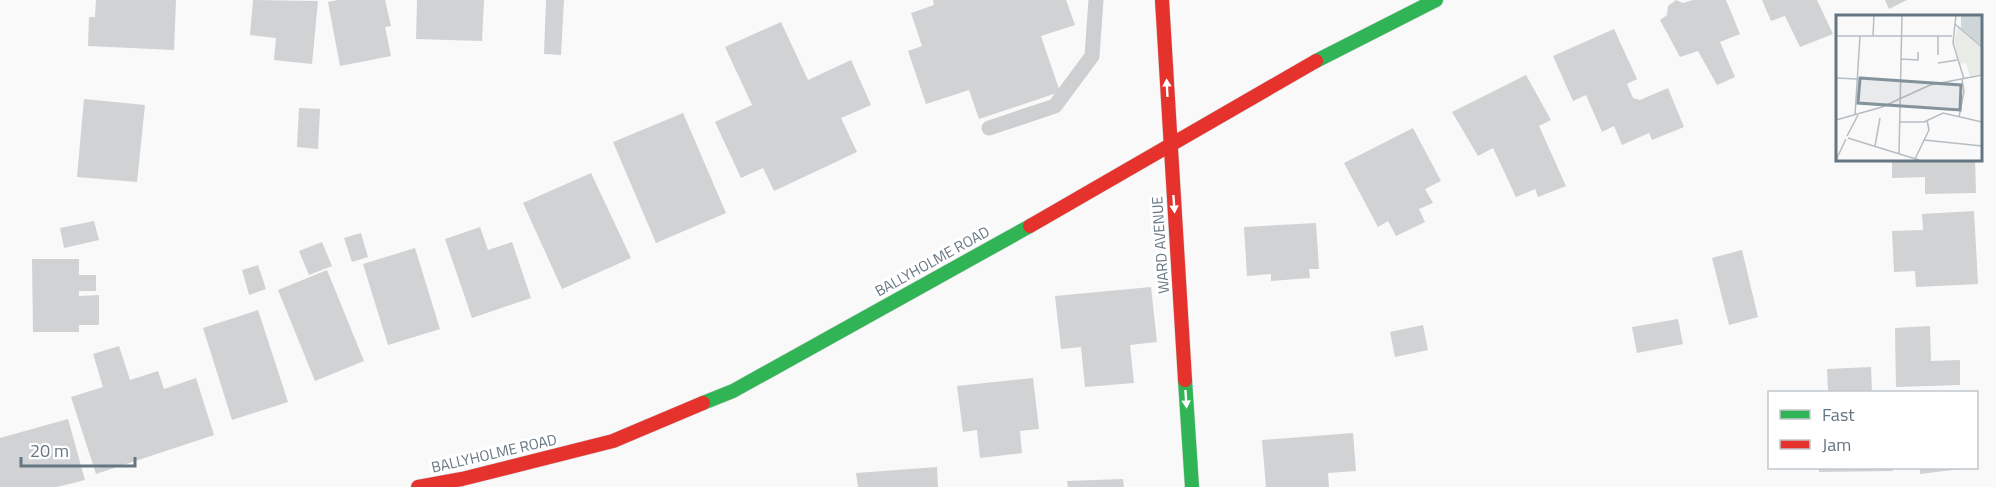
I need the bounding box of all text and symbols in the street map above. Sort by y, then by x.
inset map [1836,15,1981,160]
one-way arrow [1162,78,1171,97]
street label: WARD AVENUE [1145,195,1175,295]
one-way arrow [1169,195,1178,214]
street label: BALLYHOLME ROAD [870,220,994,302]
one-way arrow [1182,390,1191,409]
legend [1768,391,1978,469]
text: Fast [1822,401,1855,428]
street label: BALLYHOLME ROAD [429,427,559,479]
scale bar [21,430,135,468]
text: Jam [1822,431,1851,458]
text: 20 m [30,437,69,464]

